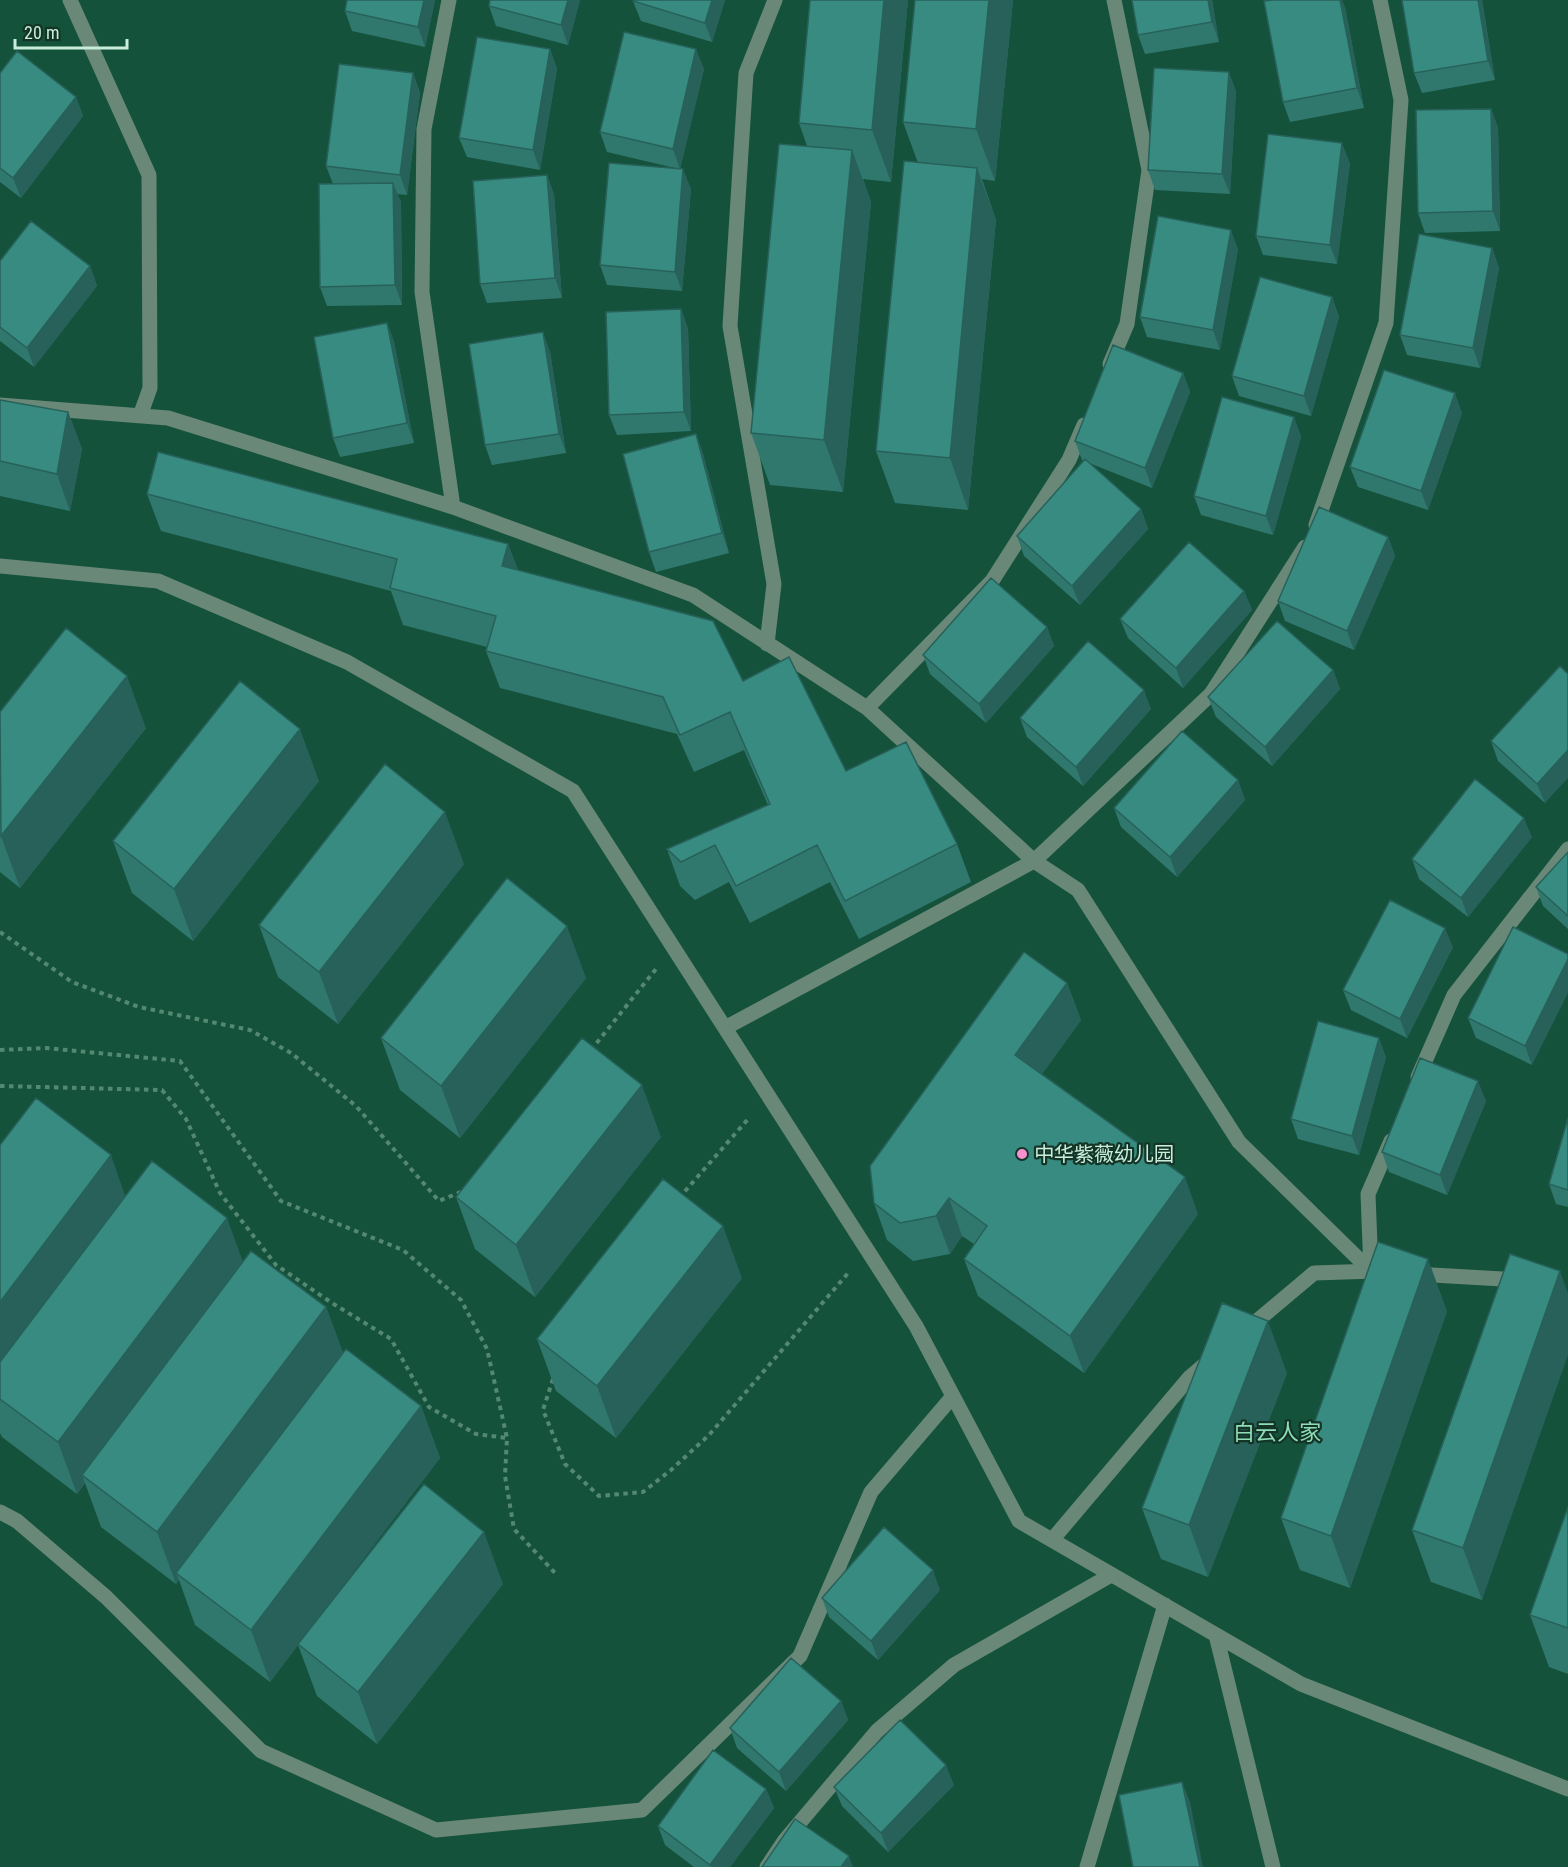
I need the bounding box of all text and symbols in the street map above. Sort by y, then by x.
scale bar [15,12,128,50]
text: 20 m [24,22,59,43]
place label: 中华紫薇幼儿园 [1034,1142,1174,1166]
marker: 中华紫薇幼儿园 [1015,1147,1029,1161]
district label: 白云人家 [1233,1420,1321,1445]

